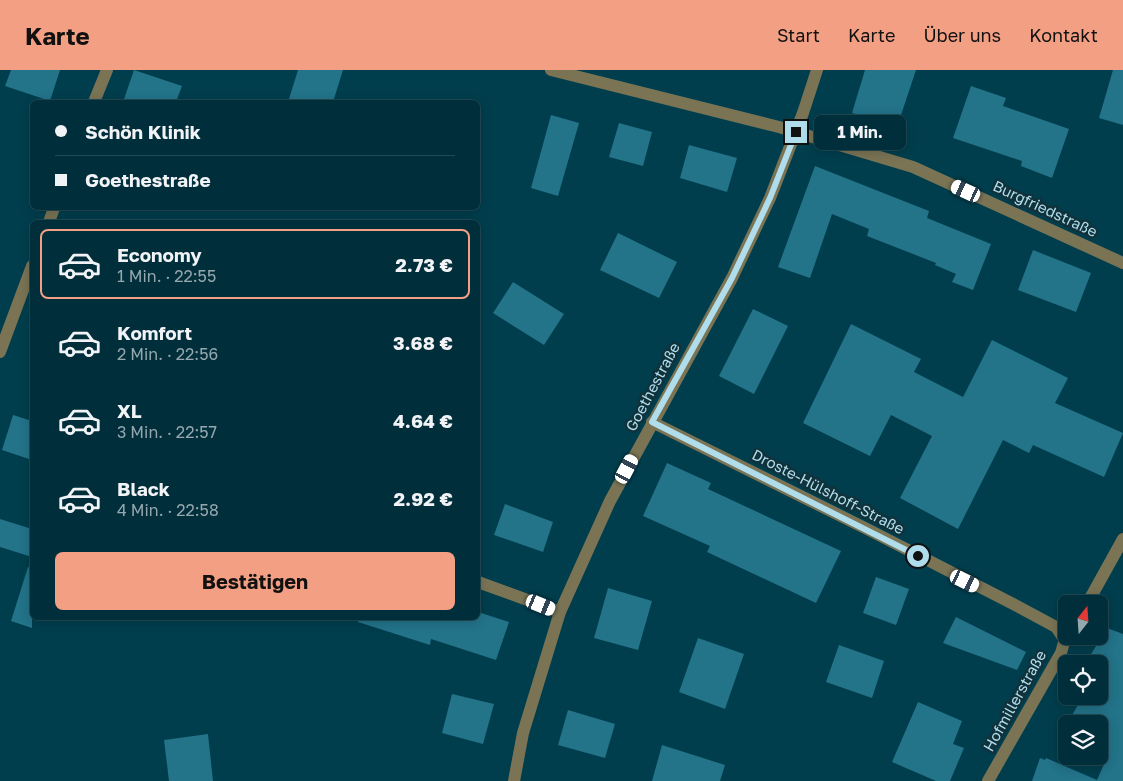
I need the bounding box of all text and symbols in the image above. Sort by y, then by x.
text: Karte [25,21,90,50]
text: Start [777,24,820,46]
text: Karte [848,24,895,46]
text: Über uns [923,24,1001,46]
text: Kontakt [1029,24,1098,46]
callout: 1 Min. [814,114,906,150]
text: Schön Klinik [85,120,201,143]
route end [785,121,807,143]
text: 1 Min. [837,122,883,142]
text: Goethestraße [85,168,211,191]
street label: Burgfriedstraße [990,176,1101,240]
car [949,178,982,204]
icon: car [57,242,102,287]
text: Economy [117,243,202,266]
text: 2.73 € [395,253,453,276]
text: 1 Min. · 22:55 [117,266,216,286]
icon: car [57,320,102,365]
text: Komfort [117,321,192,344]
text: 3.68 € [393,331,453,354]
street label: Goethestraße [621,339,683,434]
text: 2 Min. · 22:56 [117,344,218,364]
icon: car [57,398,102,443]
text: XL [117,399,142,422]
text: 4.64 € [393,409,453,432]
text: 3 Min. · 22:57 [117,422,217,442]
street label: Droste-Hülshoff-Straße [749,445,908,537]
car [613,452,640,486]
icon: car [57,476,102,521]
text: Black [117,477,170,500]
text: 2.92 € [394,487,453,510]
text: 4 Min. · 22:58 [117,500,219,520]
route start [907,545,929,567]
button: Bestätigen [55,552,455,610]
car [948,568,981,594]
car [524,592,557,618]
north arrow [1058,595,1108,645]
map controls [1058,595,1108,765]
street label: Hofmillerstraße [979,647,1049,754]
button: locate [1058,655,1108,705]
button: layers [1058,715,1108,765]

